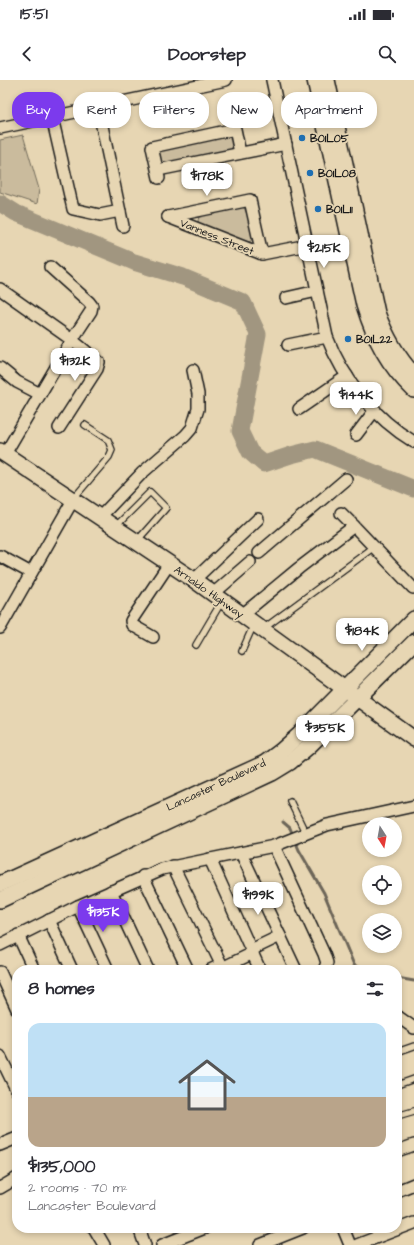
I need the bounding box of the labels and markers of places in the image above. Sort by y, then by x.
place label: B01L05 [310,131,349,146]
marker: B01L05 [297,133,307,143]
pin: $178K [179,163,235,197]
place label: B01L08 [318,166,357,181]
marker: B01L08 [305,168,315,178]
place label: B01L11 [326,202,353,217]
marker: B01L11 [313,204,323,214]
pin: $215K [296,235,352,269]
place label: B01L22 [356,332,393,347]
marker: B01L22 [343,334,353,344]
pin: $132K [47,348,103,382]
pin: $144K [328,382,384,416]
pin: $184K [334,618,390,652]
pin: $355K [297,715,353,749]
pin: $199K [230,882,286,916]
pin: $135K [75,899,131,933]

